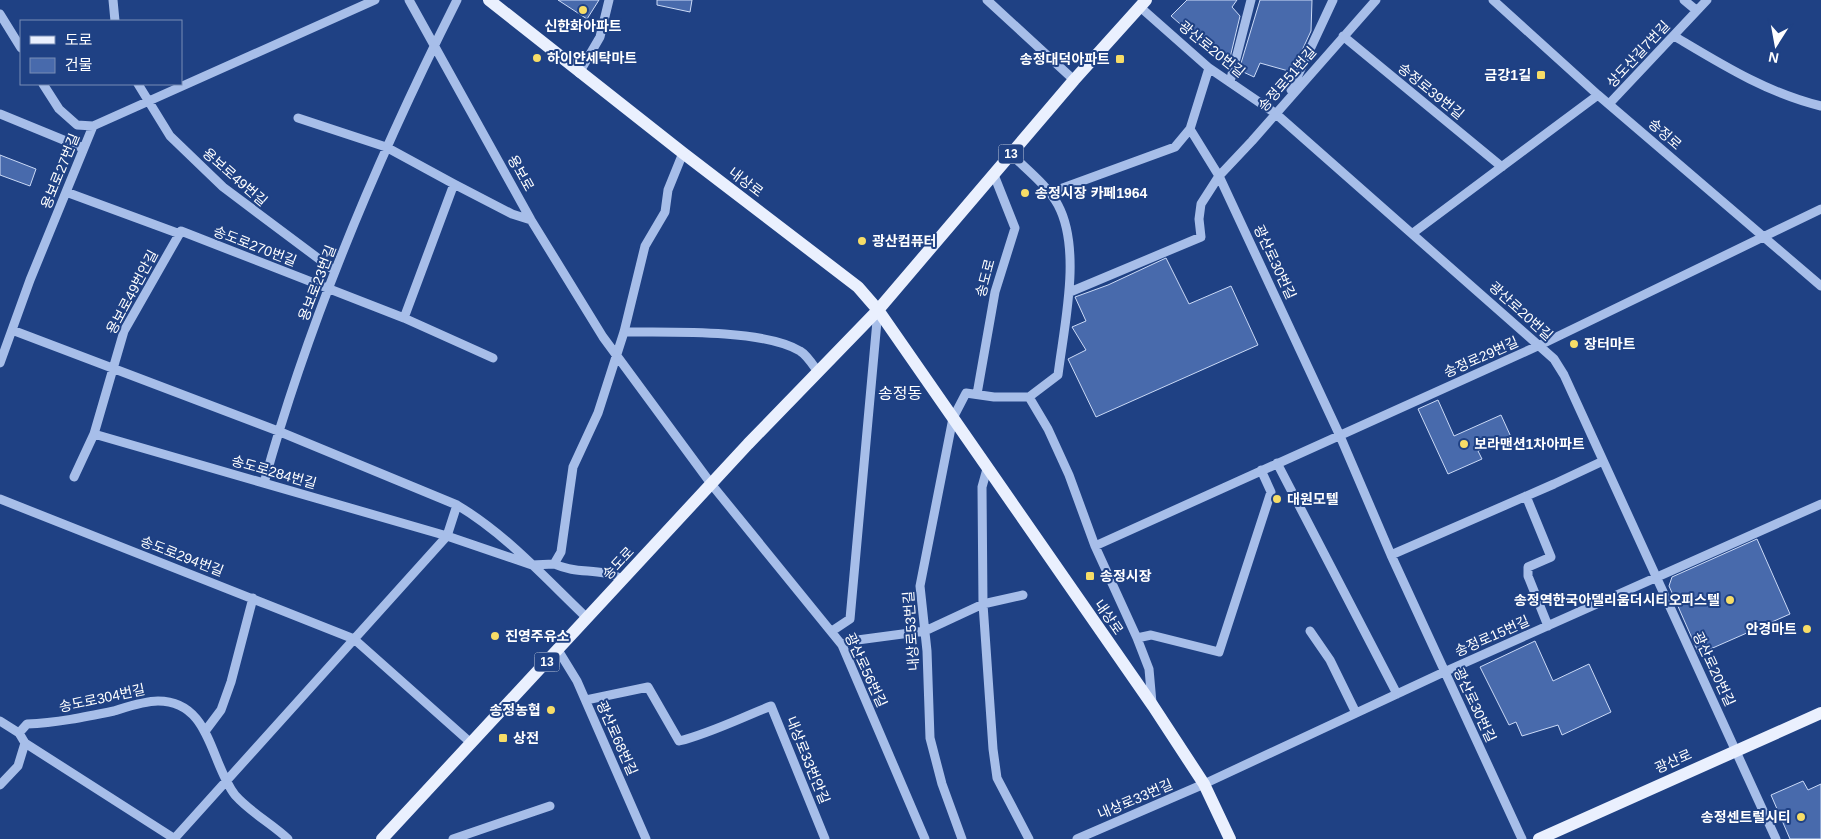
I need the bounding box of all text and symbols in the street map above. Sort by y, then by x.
marker: 신한화아파트 [577,4,589,16]
street label: 상도산길7번길 [1603,17,1673,91]
place label: 신한화아파트 [544,18,622,34]
street label: 광산로20번길 [1176,18,1248,80]
legend [20,20,182,85]
north arrow [1751,20,1801,70]
text: 도로 [65,31,93,48]
street label: 송정로51번길 [1255,44,1319,114]
text: N [1767,49,1780,67]
place label: 하이얀세탁마트 [547,50,637,66]
place label: 송정대덕아파트 [1020,51,1110,67]
marker: 하이얀세탁마트 [531,52,543,64]
marker: 송정대덕아파트 [1114,53,1126,65]
text: 건물 [65,56,93,73]
street label: 송정로39번길 [1395,60,1467,122]
place label: 금강1길 [1485,67,1531,83]
marker: 금강1길 [1535,69,1547,81]
street label: 송정로 [1645,115,1685,153]
street label: 용보로27번길 [38,131,82,211]
road number: 13 [998,144,1024,164]
street label: 용보로49번길 [200,145,270,209]
street label: 용보로 [505,152,537,194]
street label: 내상로 [726,164,766,200]
place label: 송정시장 카페1964 [1035,185,1148,201]
marker: 송정시장 카페1964 [1019,187,1031,199]
street label: 광산로30번길 [1251,222,1299,302]
street label: 송도로270번길 [211,223,299,269]
place label: 광산컴퓨터 [872,233,936,249]
marker: 광산컴퓨터 [856,235,868,247]
street label: 용보로23번길 [295,243,339,323]
street label: 용보로49번안길 [103,247,161,337]
street label: 송도로 [972,257,998,299]
street label: 광산로20번길 [1486,278,1556,344]
street label: 송정로29번길 [1441,333,1521,381]
place label: 장터마트 [1584,336,1636,352]
marker: 장터마트 [1568,338,1580,350]
district label: 송정동 [878,385,922,402]
place label: 보라맨션1차아파트 [1474,436,1585,452]
marker: 보라맨션1차아파트 [1458,438,1470,450]
street label: 송도로284번길 [230,452,318,492]
place label: 대원모텔 [1287,491,1339,507]
marker: 대원모텔 [1271,493,1283,505]
street label: 송도로294번길 [138,533,226,579]
street label: 송도로 [599,543,637,583]
place label: 송정시장 [1100,568,1152,584]
marker: 송정시장 [1084,570,1096,582]
street label: 내상로53번길 [900,591,922,671]
place label: 송정역한국아델리움더시티오피스텔 [1514,592,1720,608]
marker: 송정역한국아델리움더시티오피스텔 [1724,594,1736,606]
street label: 내상로 [1091,597,1127,638]
street label: 송정로15번길 [1452,612,1532,660]
place label: 안경마트 [1745,621,1797,637]
marker: 안경마트 [1801,623,1813,635]
place label: 진영주유소 [505,628,570,644]
street label: 광산로20번길 [1690,629,1738,709]
marker: 진영주유소 [489,630,501,642]
street label: 광산로56번길 [842,630,890,710]
road number: 13 [534,652,560,672]
street label: 광산로30번길 [1451,665,1499,745]
street label: 송도로304번길 [57,681,147,715]
street label: 광산로68번길 [593,698,641,778]
place label: 송정농협 [489,702,541,718]
marker: 송정농협 [545,704,557,716]
street label: 내상로33번안길 [783,714,833,806]
place label: 상전 [513,730,539,746]
marker: 상전 [497,732,509,744]
street label: 광산로 [1652,746,1694,776]
street label: 내상로33번길 [1095,776,1175,822]
place label: 송정센트럴시티 [1701,809,1791,825]
marker: 송정센트럴시티 [1795,811,1807,823]

